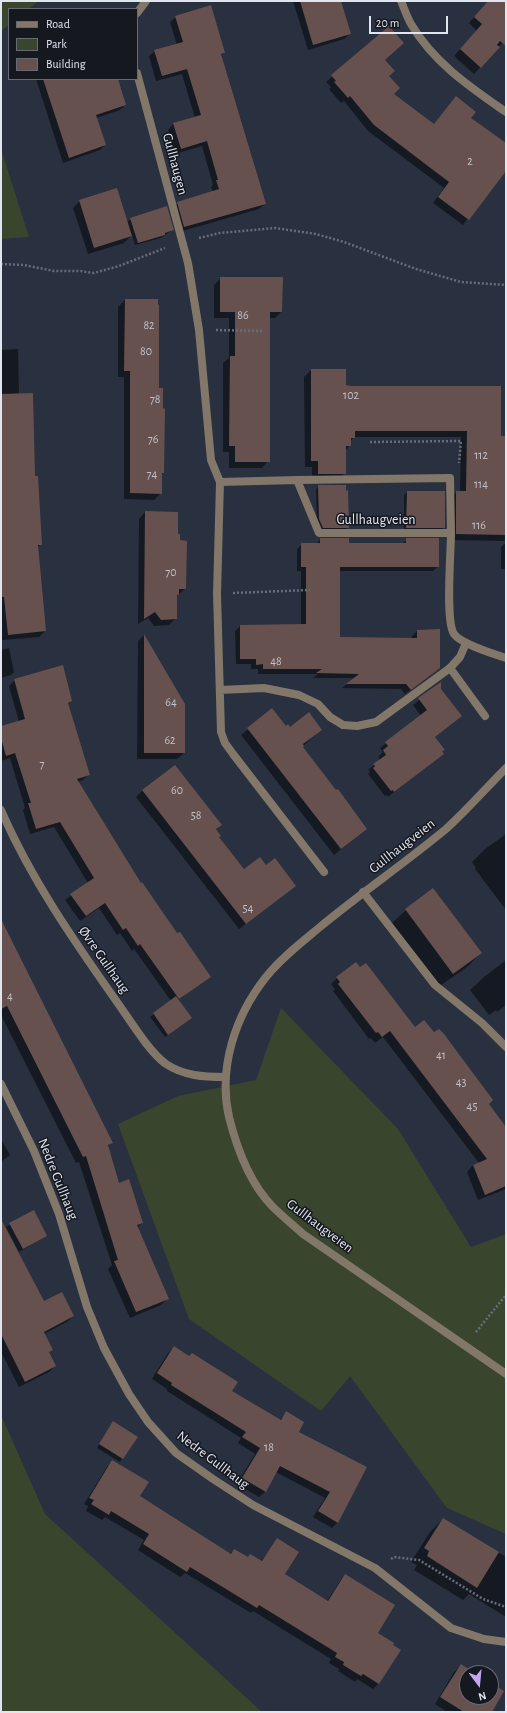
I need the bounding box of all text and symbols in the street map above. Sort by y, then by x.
legend [8,8,138,80]
scale bar [371,8,450,34]
text: 20 m [376,17,399,29]
text: Road [46,18,70,30]
text: Park [46,38,67,50]
text: Building [46,58,86,70]
street label: Gullhaugen [159,131,191,197]
house number: 2 [467,154,473,168]
house number: 86 [237,308,249,322]
house number: 82 [143,318,155,332]
house number: 80 [140,344,152,358]
house number: 102 [343,388,359,402]
house number: 78 [150,392,160,406]
house number: 76 [148,432,158,446]
house number: 112 [474,448,488,462]
house number: 74 [147,467,157,481]
house number: 114 [474,477,488,491]
street label: Gullhaugveien [336,512,416,528]
house number: 116 [472,518,486,532]
house number: 70 [165,565,177,579]
house number: 48 [270,654,282,668]
house number: 64 [165,695,177,709]
house number: 62 [164,733,176,747]
house number: 7 [39,757,45,771]
house number: 60 [171,783,183,797]
house number: 58 [191,808,201,822]
street label: Gullhaugveien [366,815,438,877]
house number: 54 [243,901,253,915]
street label: Øvre Gullhaug [75,923,133,997]
house number: 4 [7,989,13,1003]
house number: 41 [436,1048,446,1062]
house number: 43 [456,1075,466,1089]
house number: 45 [467,1099,477,1113]
street label: Nedre Gullhaug [34,1136,82,1222]
street label: Gullhaugveien [283,1195,357,1257]
street label: Nedre Gullhaug [174,1427,252,1493]
house number: 18 [264,1440,274,1454]
north arrow [459,1665,499,1705]
text: N [477,1690,487,1702]

